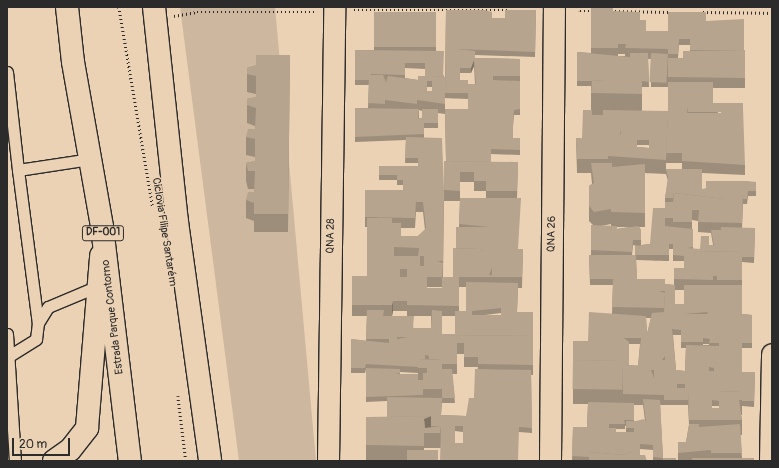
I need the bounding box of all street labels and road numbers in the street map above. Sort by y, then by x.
street label: Ciclovia Filipe Santarém [149,177,179,287]
street label: QNA 26 [545,216,559,252]
street label: QNA 28 [324,218,338,254]
road number: DF-001 [81,225,125,241]
street label: Estrada Parque Contorno [99,259,127,375]

